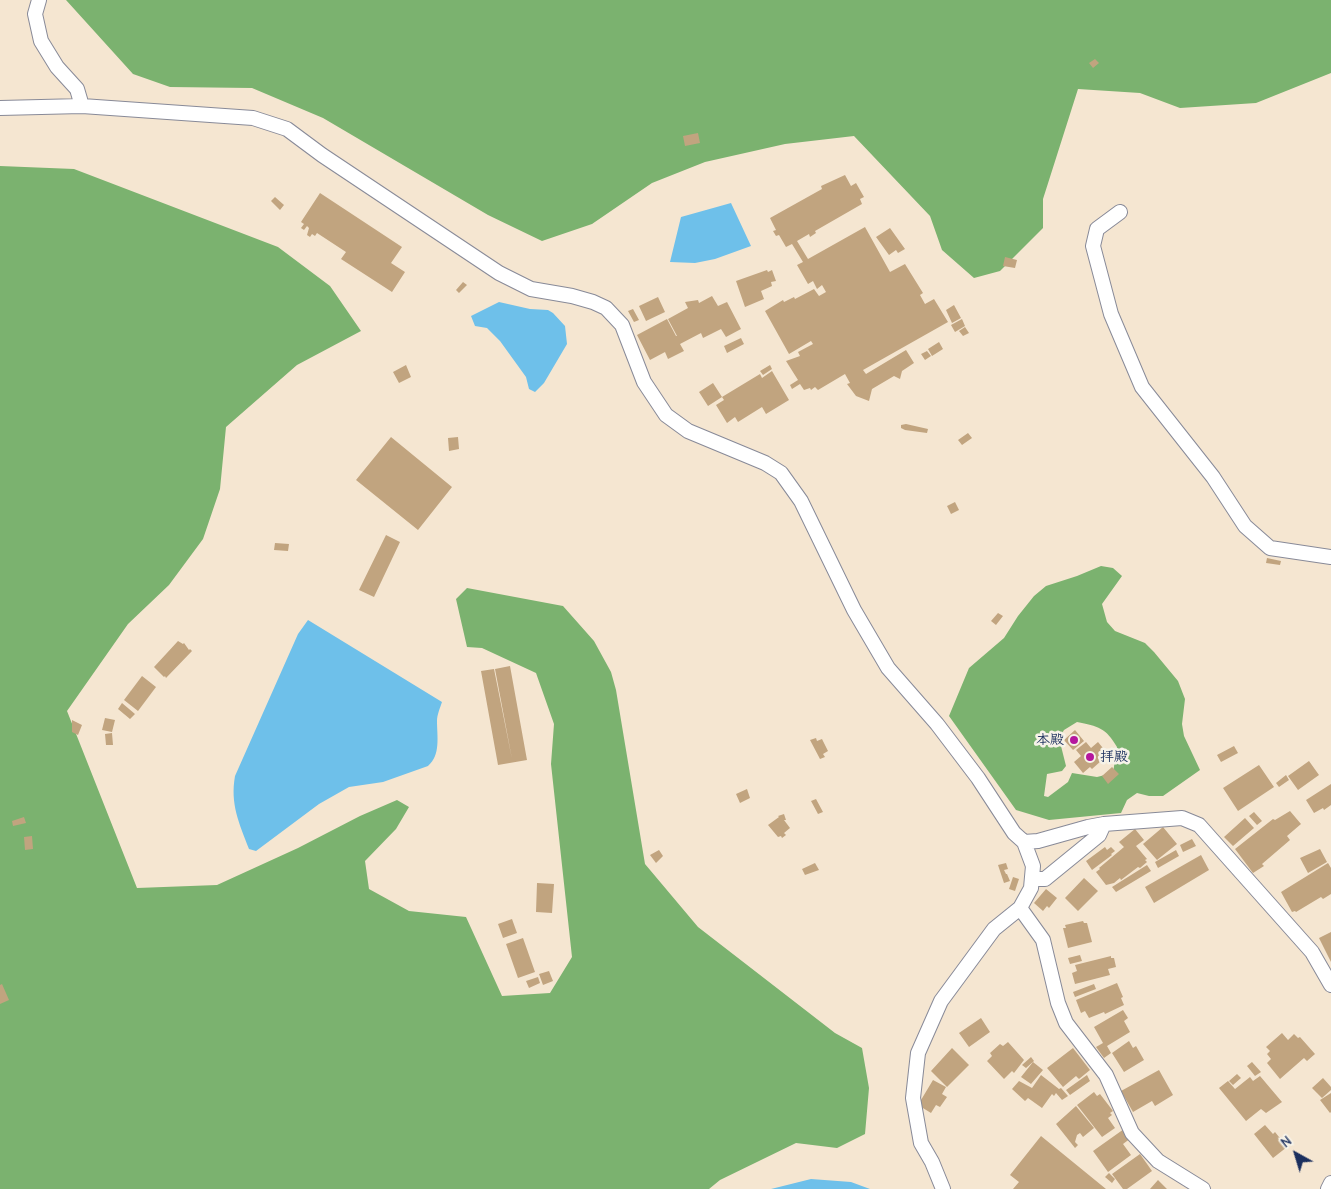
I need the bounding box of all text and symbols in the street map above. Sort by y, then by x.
place label: 本殿 [1036,732,1064,748]
marker: 本殿 [1068,734,1080,746]
place label: 拝殿 [1100,749,1128,765]
marker: 拝殿 [1084,751,1096,763]
north arrow [1271,1129,1321,1179]
text: N [1277,1132,1295,1151]

